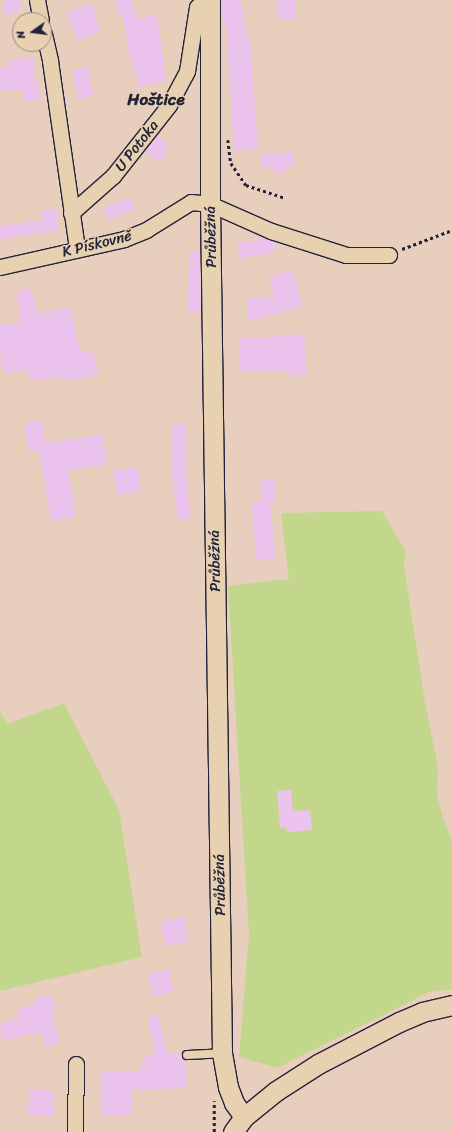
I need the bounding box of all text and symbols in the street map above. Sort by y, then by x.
north arrow [12,12,52,52]
text: N [11,29,31,41]
district label: Hoštice [127,90,185,110]
street label: U Potoka [111,117,163,175]
street label: Průběžná [201,206,221,268]
street label: K Pískovně [60,227,134,261]
street label: Průběžná [205,530,225,592]
street label: Průběžná [210,854,230,916]

